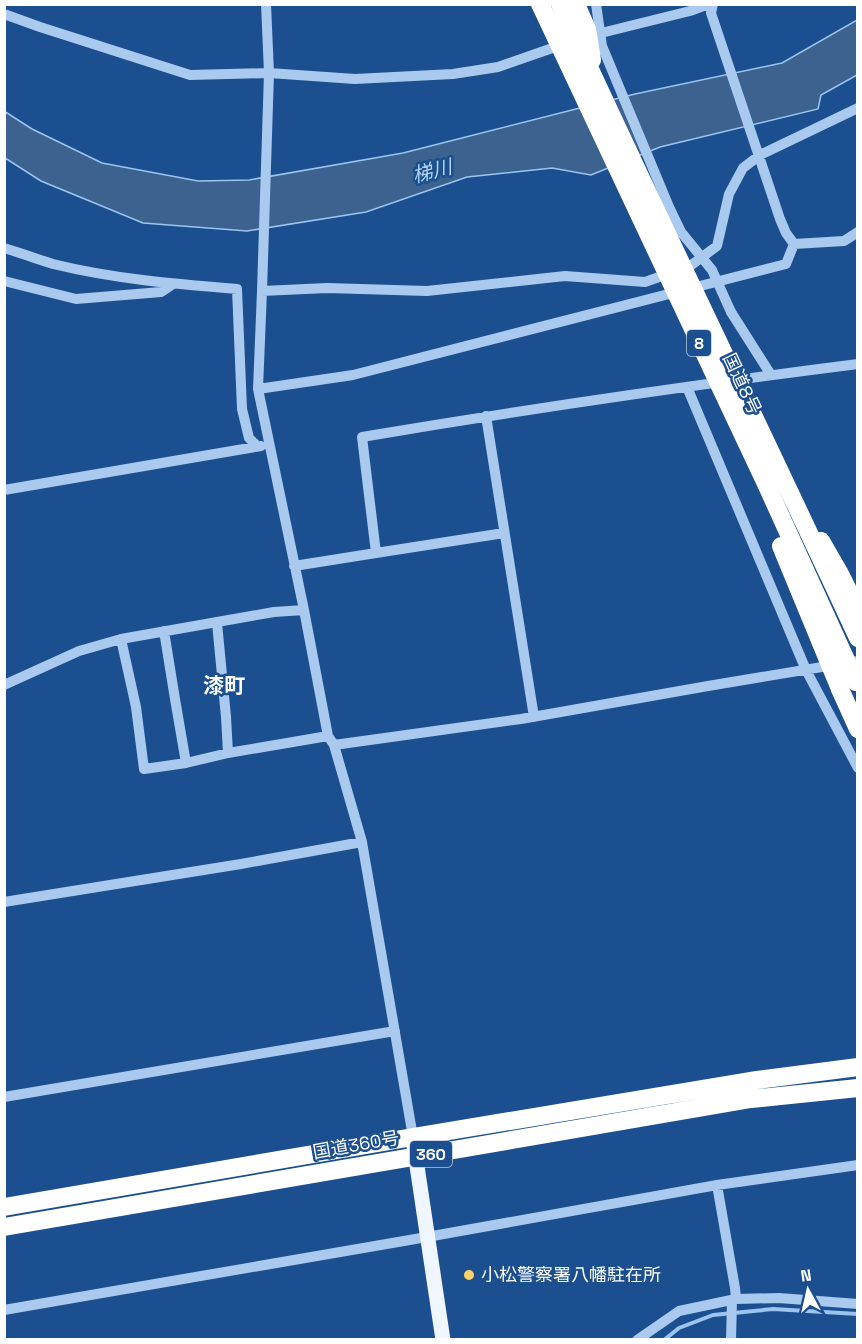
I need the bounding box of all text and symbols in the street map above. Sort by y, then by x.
water label: 梯川 [409,153,456,188]
road number: 8 [687,330,711,356]
street label: 国道8号 [718,349,767,418]
district label: 漆町 [203,672,245,699]
street label: 国道360号 [311,1126,401,1163]
road number: 360 [410,1141,452,1167]
north arrow [778,1260,838,1320]
place label: 小松警察署八幡駐在所 [481,1263,661,1286]
text: N [799,1264,813,1287]
marker: 小松警察署八幡駐在所 [462,1268,476,1282]

